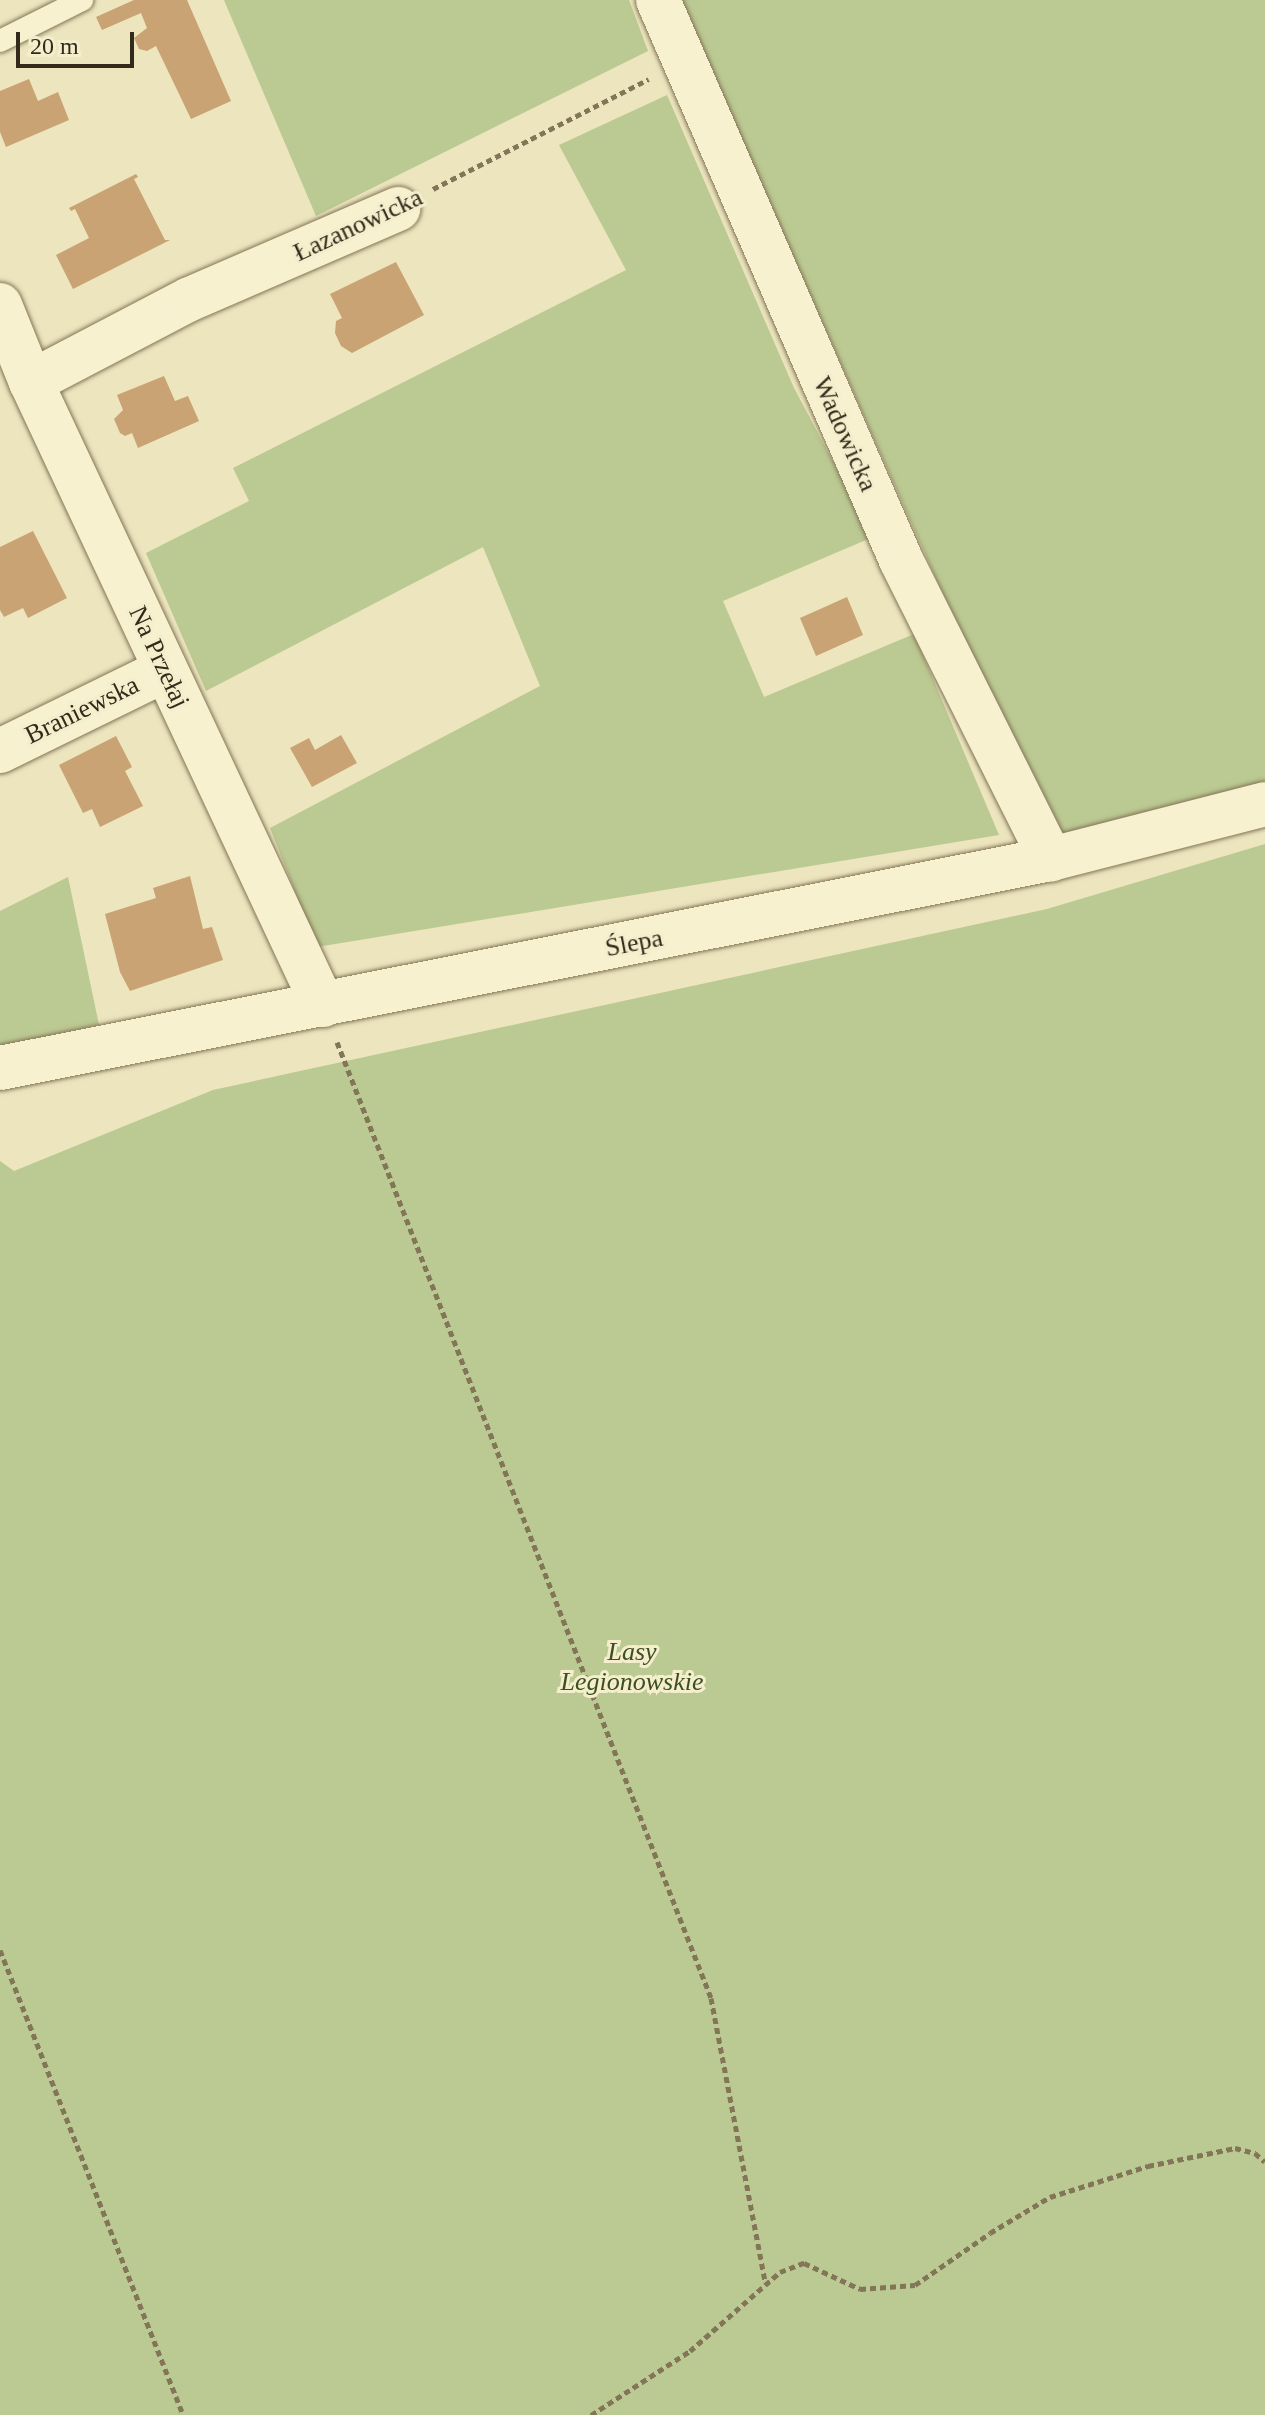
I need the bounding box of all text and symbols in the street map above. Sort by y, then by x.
scale bar [20,16,138,66]
text: 20 m [30,33,79,59]
street label: Łazanowicka [289,182,427,268]
street label: Wadowicka [806,372,884,496]
street label: Na Przełaj [122,601,196,713]
street label: Braniewska [20,669,144,751]
street label: Ślepa [603,922,665,964]
park label: Lasy Legionowskie [561,1636,703,1698]

